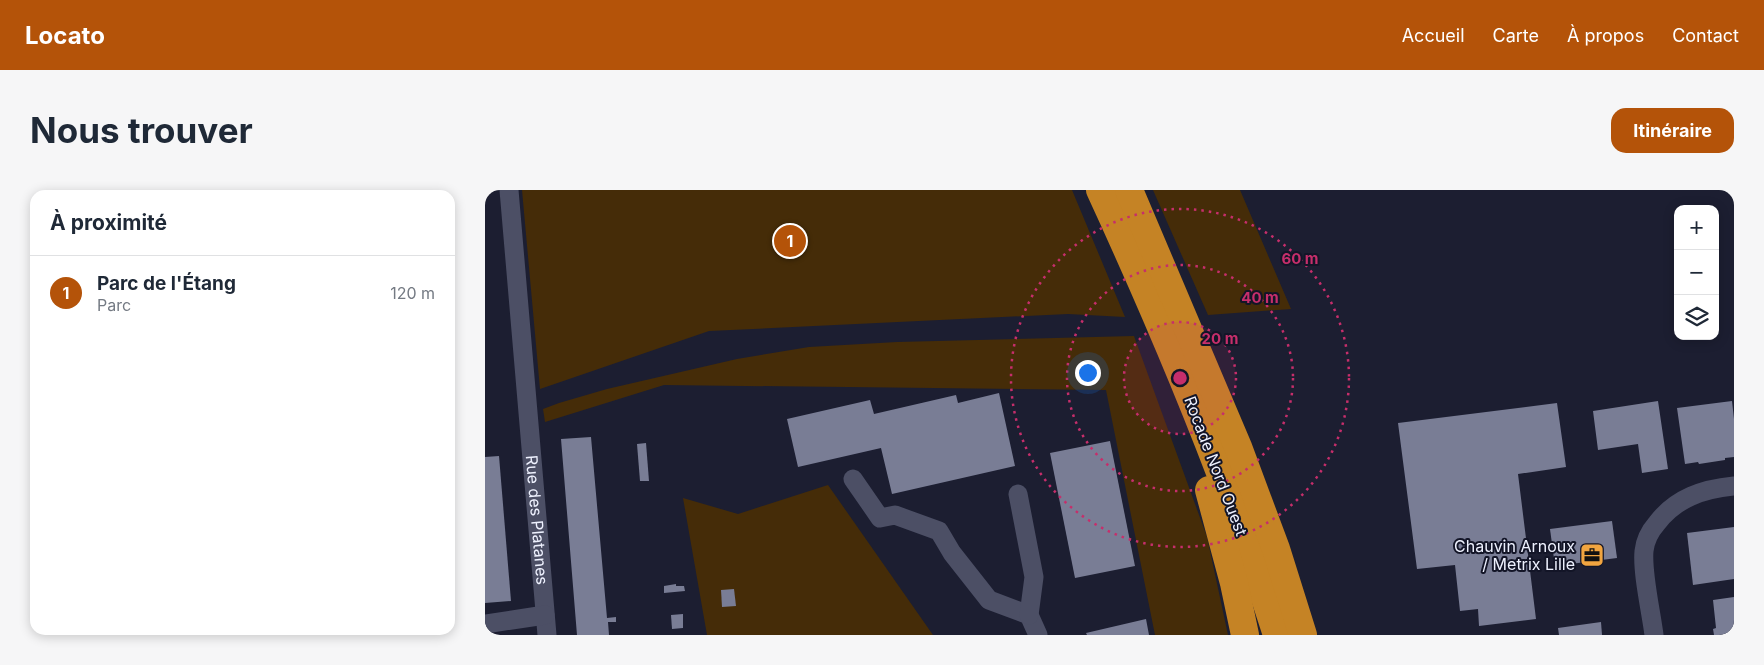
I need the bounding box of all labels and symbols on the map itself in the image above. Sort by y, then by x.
pin: 1 [774,222,806,260]
text: 60 m [1281,249,1319,268]
text: 40 m [1241,288,1279,307]
text: 20 m [1202,329,1238,348]
your location [1075,360,1101,386]
centre of rings [1171,369,1189,387]
street label: Rocade Nord Ouest [1180,393,1252,539]
street label: Rue des Platanes [522,454,553,586]
place label: Chauvin Arnoux / Metrix Lille [1454,536,1575,574]
office icon: Chauvin Arnoux / Metrix Lille [1579,542,1605,568]

